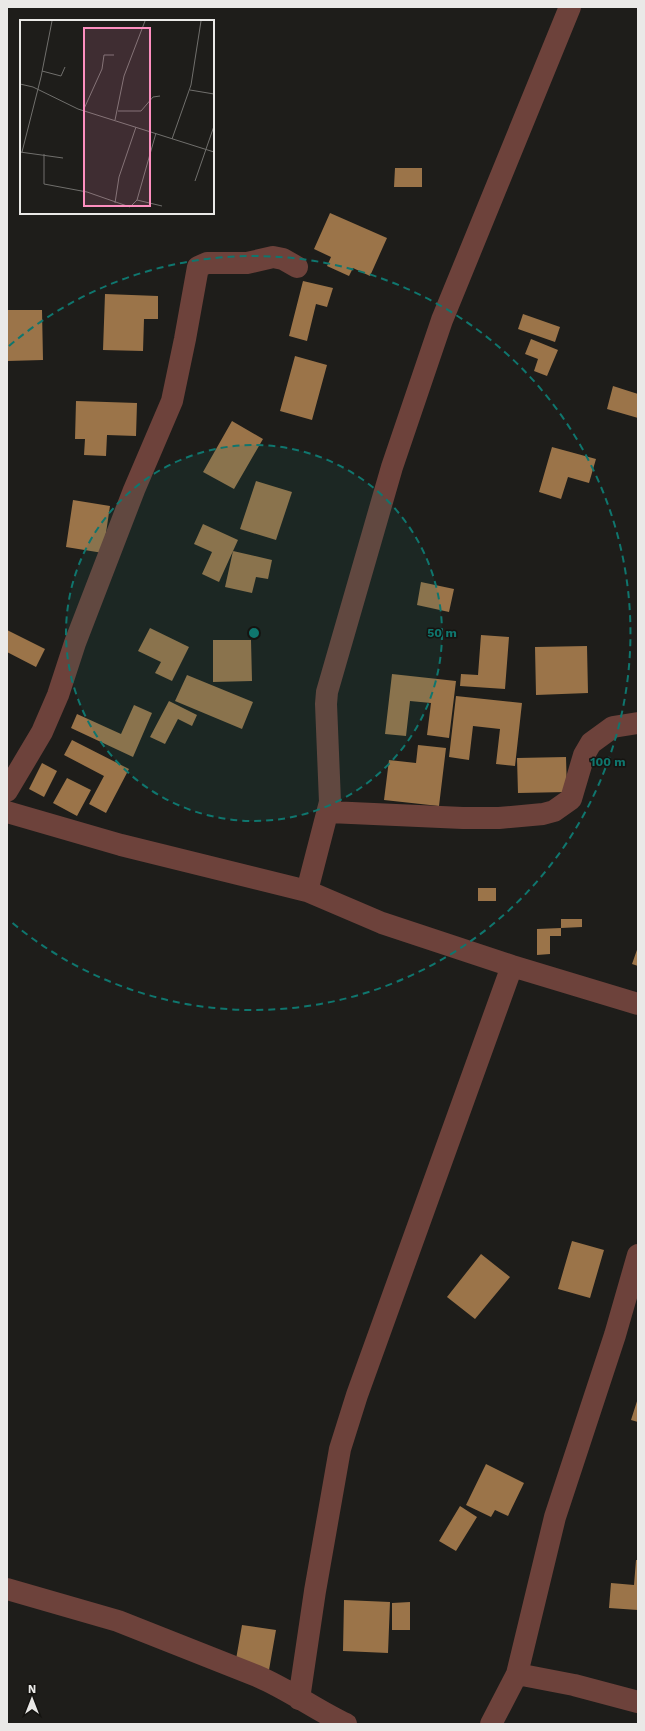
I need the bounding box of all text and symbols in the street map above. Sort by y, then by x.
inset map [20,20,214,214]
centre of rings [247,626,261,640]
text: 50 m [427,626,457,640]
text: 100 m [590,755,626,769]
north arrow [12,1679,52,1719]
text: N [28,1683,36,1696]

